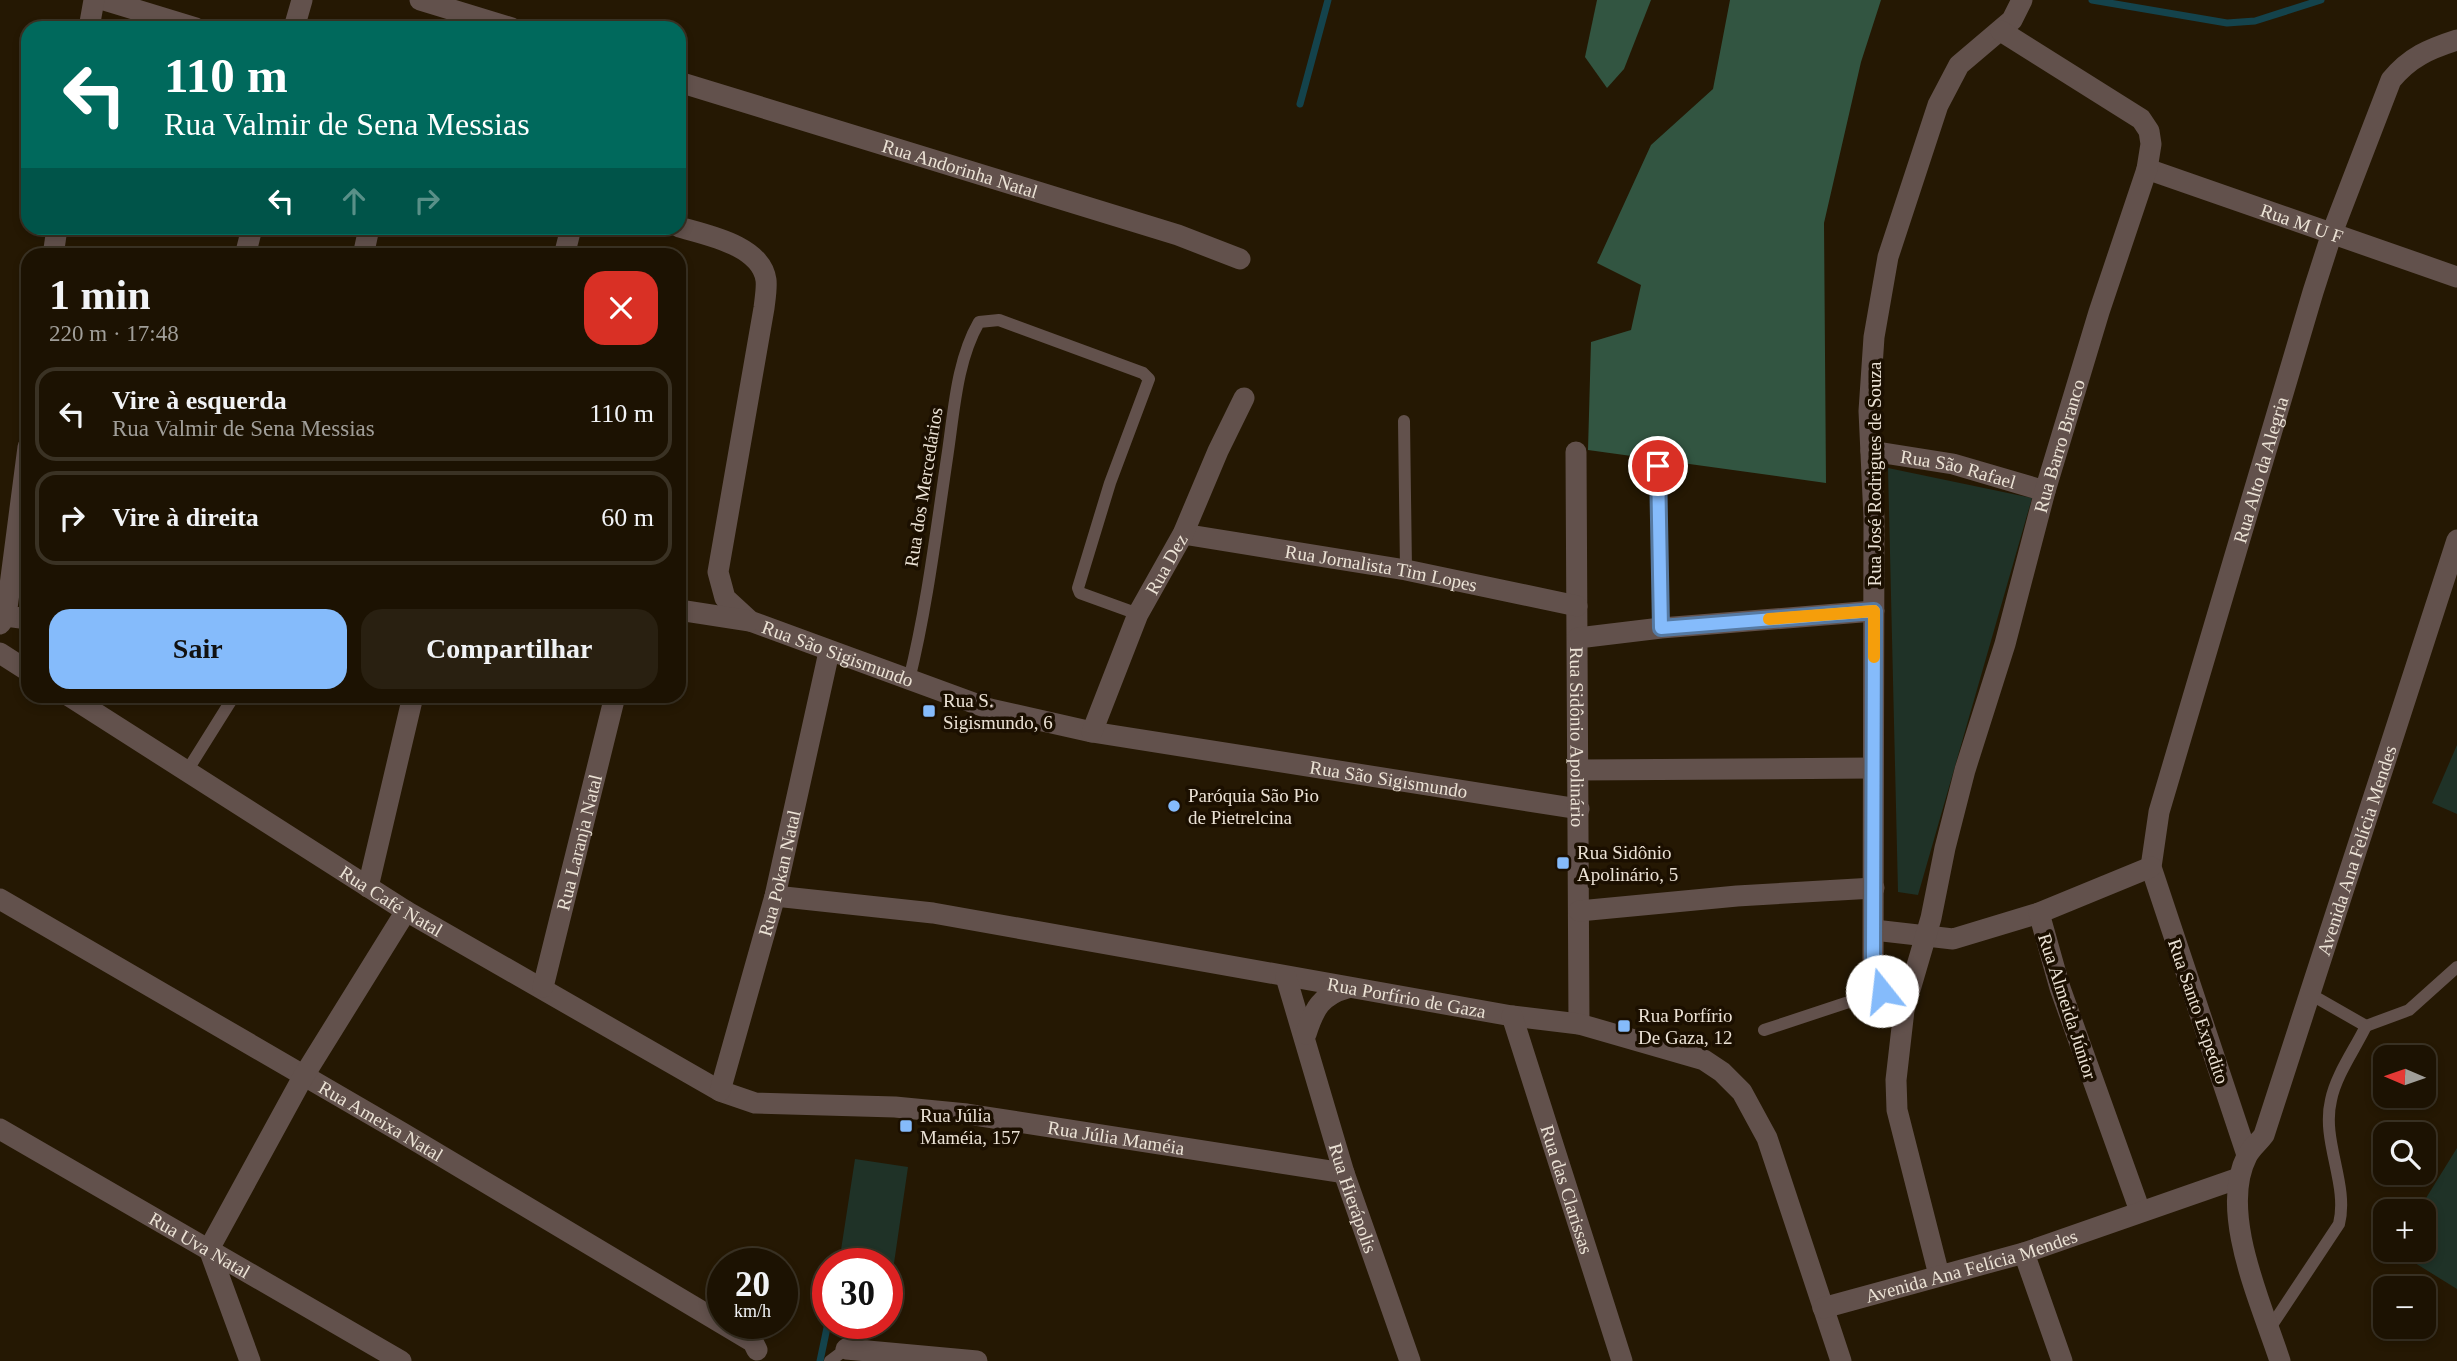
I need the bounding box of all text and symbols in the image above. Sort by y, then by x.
text: 110 m [164,48,288,103]
icon: left [49,49,140,140]
text: Rua Valmir de Sena Messias [164,106,530,142]
street label: Rua Andorinha Natal [880,135,1040,202]
icon: left [262,182,300,220]
icon: ahead [335,182,373,220]
icon: right [408,182,446,220]
street label: Rua M U F [2258,199,2346,248]
button: close [584,271,658,345]
text: 1 min [49,272,151,318]
text: 220 m · 17:48 [49,321,179,346]
street label: Rua José Rodrigues de Souza [1864,361,1885,586]
street label: Rua Barro Branco [2030,377,2089,515]
text: Vire à esquerda [112,386,287,415]
street label: Rua Alto da Alegria [2229,394,2293,546]
icon: left [53,395,91,433]
text: 110 m [589,399,654,428]
street label: Rua dos Mercedários [900,406,946,568]
text: Rua Valmir de Sena Messias [112,416,375,441]
pin [1628,436,1688,496]
street label: Rua São Rafael [1899,446,2018,493]
icon: arrive [1639,447,1677,485]
icon: right [53,499,91,537]
text: Vire à direita [112,503,259,532]
text: 60 m [601,503,654,532]
street label: Rua Dez [1141,530,1192,598]
street label: Rua Jornalista Tim Lopes [1283,541,1479,596]
button: Sair [49,609,347,689]
button: Compartilhar [361,609,658,689]
street label: Rua São Sigismundo [759,616,916,691]
street label: Rua Sidônio Apolinário [1566,647,1588,827]
place label: Rua S. Sigismundo, 6 [943,690,1053,733]
marker: Rua S. Sigismundo, 6 [921,703,937,719]
street label: Avenida Ana Felícia Mendes [2313,743,2401,958]
street label: Rua São Sigismundo [1308,757,1469,802]
street label: Rua Laranja Natal [552,772,606,913]
place label: Paróquia São Pio de Pietrelcina [1188,785,1319,828]
marker: Paróquia São Pio de Pietrelcina [1166,798,1182,814]
street label: Rua Pokan Natal [754,808,805,938]
place label: Rua Sidônio Apolinário, 5 [1577,842,1678,885]
marker: Rua Sidônio Apolinário, 5 [1555,855,1571,871]
street label: Rua Café Natal [336,862,446,941]
street label: Rua Almeida Júnior [2034,931,2101,1082]
street label: Rua Santo Expedito [2164,936,2233,1086]
position arrow [1845,954,1919,1028]
street label: Rua Porfírio de Gaza [1325,973,1488,1022]
place label: Rua Porfírio De Gaza, 12 [1638,1005,1732,1048]
marker: Rua Porfírio De Gaza, 12 [1616,1018,1632,1034]
north arrow [2373,1045,2436,1108]
map controls [2373,1045,2436,1339]
street label: Rua Ameixa Natal [315,1077,447,1166]
place label: Rua Júlia Maméia, 157 [920,1105,1020,1148]
street label: Rua Júlia Maméia [1046,1117,1187,1159]
marker: Rua Júlia Maméia, 157 [898,1118,914,1134]
street label: Rua das Clarissas [1536,1122,1597,1257]
button: search [2373,1122,2436,1185]
street label: Rua Hierápolis [1325,1141,1381,1256]
button: + [2373,1199,2436,1262]
street label: Rua Uva Natal [146,1208,254,1282]
street label: Avenida Ana Felícia Mendes [1863,1225,2080,1307]
speed limit sign: 30 [812,1248,903,1339]
text: 20 [735,1265,770,1304]
button: − [2373,1276,2436,1339]
text: km/h [734,1301,771,1321]

